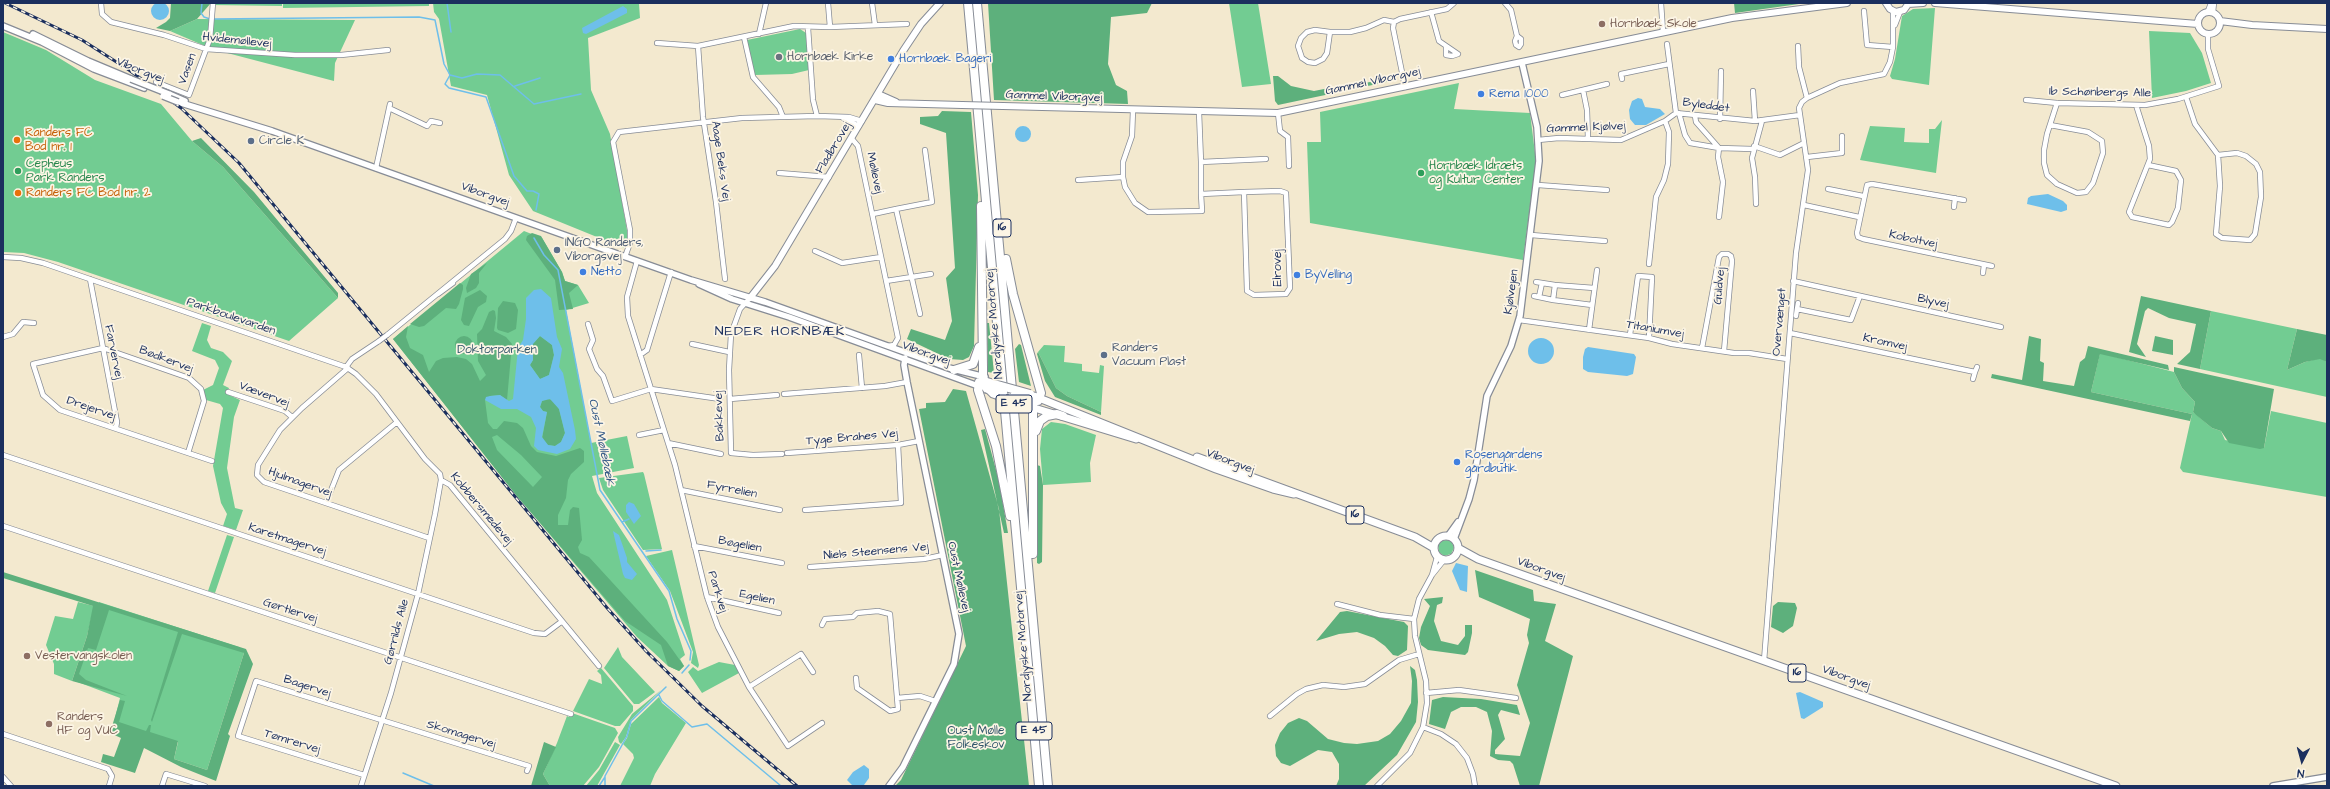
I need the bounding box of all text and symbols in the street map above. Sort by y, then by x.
place label: Hornbæk Skole [1610,17,1697,31]
marker: Hornbæk Skole [1597,19,1607,29]
street label: Hvidemøllevej [202,30,272,52]
place label: Hornbæk Kirke [787,50,873,64]
street label: Vasen [176,51,200,87]
marker: Hornbæk Kirke [774,52,784,62]
place label: Hornbæk Bageri [899,52,991,66]
marker: Hornbæk Bageri [886,54,896,64]
street label: Viborgvej [114,55,166,87]
street label: Gammel Viborgvej [1324,65,1422,99]
street label: Ib Schønbergs Alle [2049,85,2151,101]
place label: Rema 1000 [1489,87,1549,101]
street label: Gammel Viborgvej [1005,88,1103,106]
marker: Rema 1000 [1476,89,1486,99]
street label: Byleddet [1682,96,1730,116]
street label: Gammel Kjølvej [1546,119,1626,137]
street label: Aage Beks Vej [707,120,733,202]
street label: Fladbrovej [813,120,855,176]
place label: Randers FC Bod nr. 1 [25,126,93,154]
place label: Circle K [259,134,304,148]
marker: Randers FC Bod nr. 1 [12,135,22,145]
marker: Circle K [246,136,256,146]
street label: Møllevej [863,151,885,195]
place label: Cepheus Park Randers [26,157,105,185]
place label: Hornbæk Idræts og Kultur Center [1429,159,1523,187]
marker: Cepheus Park Randers [13,166,23,176]
marker: Hornbæk Idræts og Kultur Center [1416,168,1426,178]
street label: Viborgvej [459,180,511,210]
place label: Randers FC Bod nr. 2 [26,186,151,200]
marker: Randers FC Bod nr. 2 [13,188,23,198]
road number: 16 [993,219,1011,237]
street label: Koboltvej [1887,228,1939,252]
place label: INGO Randers, Viborgsvej [565,236,644,264]
marker: INGO Randers, Viborgsvej [552,245,562,255]
street label: Elrovej [1271,249,1285,287]
place label: Netto [591,265,621,279]
marker: Netto [578,267,588,277]
street label: Guldvej [1711,267,1729,305]
street label: Nordjyske Motorvej [983,268,1007,380]
place label: ByVelling [1305,268,1352,282]
street label: Kjølvejen [1502,269,1522,315]
marker: ByVelling [1292,270,1302,280]
street label: Overvænget [1770,287,1790,357]
street label: Blyvej [1916,292,1950,312]
street label: Parkboulevarden [185,295,277,339]
street label: Titaniumvej [1625,318,1685,342]
street label: Farvervej [101,324,125,380]
district label: NEDER HORNBÆK [715,324,845,340]
street label: Kromvej [1862,331,1908,355]
street label: Viborgvej [900,339,952,369]
place label: Randers Vacuum Plast [1112,341,1186,369]
street label: Bødkervej [137,343,195,377]
park label: Doktorparken [457,343,537,357]
marker: Randers Vacuum Plast [1099,350,1109,360]
street label: Vævervej [237,379,291,411]
street label: Bakkevej [712,390,728,442]
street label: Drejervej [65,394,117,424]
road number: E 45 [996,395,1032,413]
water label: Oust Møllebæk [584,397,618,487]
street label: Tyge Brahes Vej [805,427,899,449]
street label: Viborgvej [1204,446,1256,478]
place label: Rosengårdens gårdbutik [1465,448,1542,476]
marker: Rosengårdens gårdbutik [1452,457,1462,467]
street label: Hjulmagervej [266,465,334,501]
street label: Kobbersmedevej [447,470,515,548]
street label: Fyrrelien [706,478,758,502]
road number: 16 [1346,506,1364,524]
street label: Karetmagervej [246,521,328,559]
street label: Bøgelien [717,534,763,556]
street label: Niels Steensens Vej [823,540,929,564]
street label: Oust Møllevej [944,540,972,614]
street label: Viborgvej [1515,555,1567,585]
street label: Parkvej [704,570,730,614]
street label: Egelien [738,587,776,609]
street label: Nordjyske Motorvej [1012,590,1036,702]
street label: Gørtlervej [261,595,319,627]
street label: Gørrilds Alle [381,598,413,666]
place label: Vestervangskolen [35,649,132,663]
marker: Vestervangskolen [22,651,32,661]
street label: Viborgvej [1820,663,1872,693]
road number: 16 [1788,664,1806,682]
street label: Bagervej [282,673,332,701]
place label: Randers HF og VUC [57,710,118,738]
street label: Skomagervej [425,718,497,752]
marker: Randers HF og VUC [44,719,54,729]
road number: E 45 [1016,722,1052,740]
park label: Oust Mølle Folkeskov [947,724,1005,752]
street label: Tømrervej [262,727,322,757]
north arrow [2282,741,2322,781]
text: N [2296,766,2305,781]

